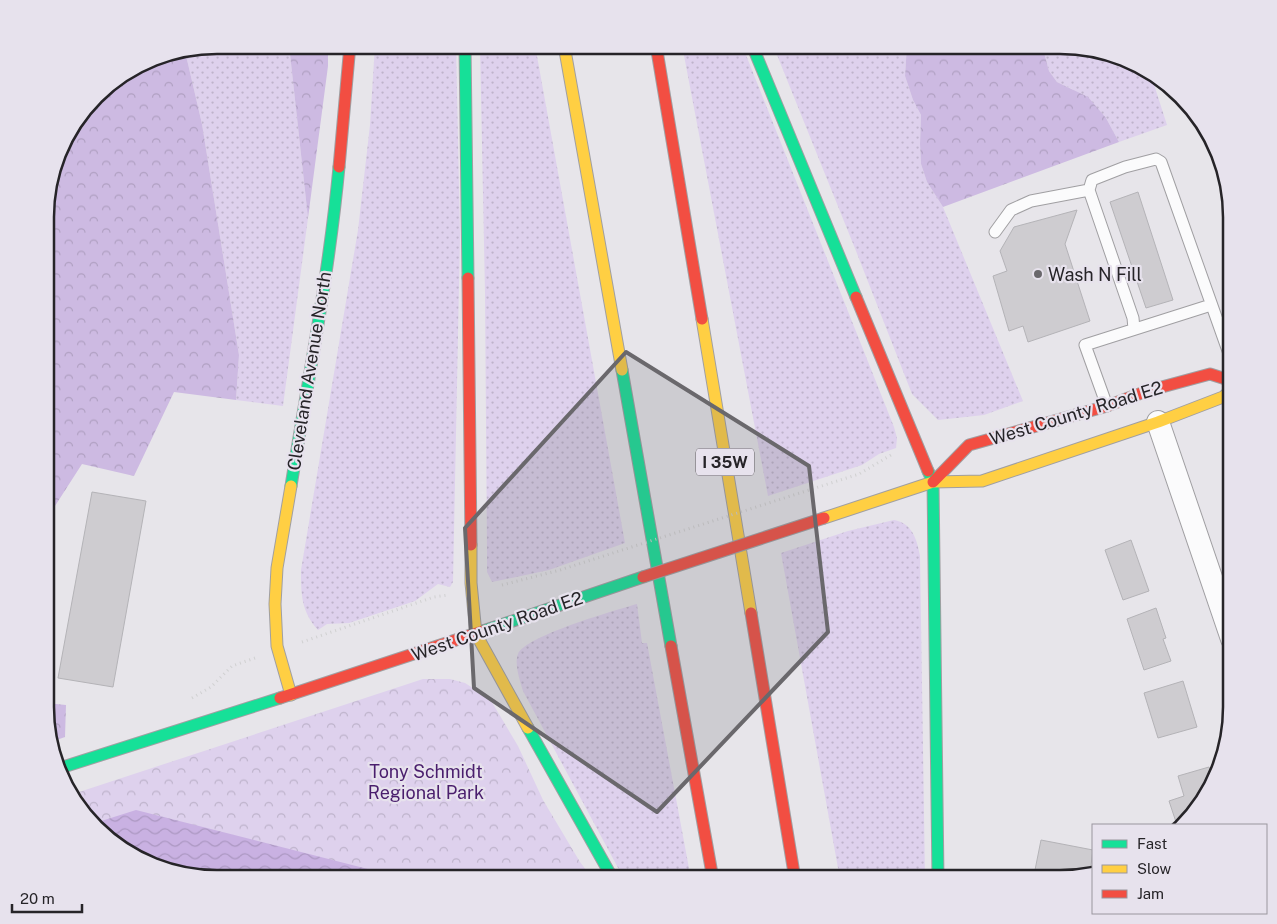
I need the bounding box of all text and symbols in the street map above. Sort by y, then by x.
place label: Wash N Fill [1048,264,1142,285]
marker: Wash N Fill [1032,268,1044,280]
street label: Cleveland Avenue North [283,270,335,472]
street label: West County Road E2 [987,377,1165,449]
road number: I 35W [696,448,754,476]
street label: West County Road E2 [409,587,585,665]
park label: Tony Schmidt Regional Park [368,761,484,803]
legend [1092,824,1267,914]
text: Fast [1137,835,1167,852]
text: Slow [1137,860,1172,877]
scale bar [12,882,82,914]
text: Jam [1137,885,1164,902]
text: 20 m [20,890,55,907]

